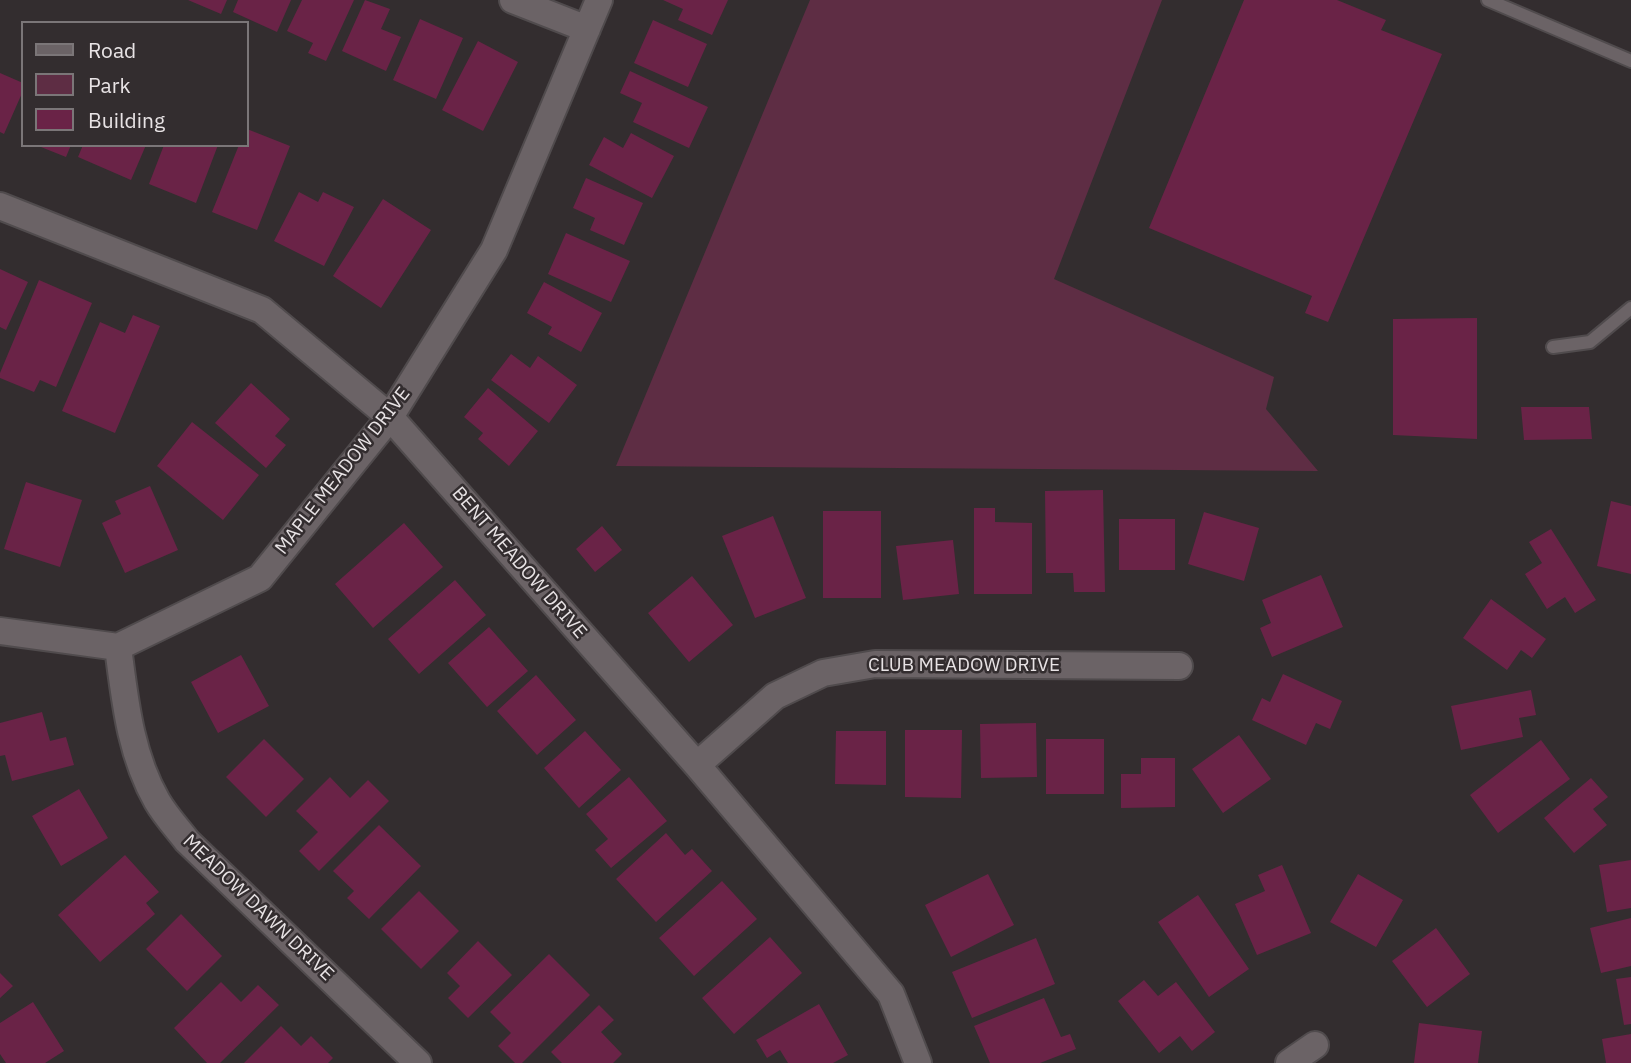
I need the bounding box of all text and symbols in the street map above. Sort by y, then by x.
legend [21,21,248,147]
text: Road [88,36,136,64]
text: Park [88,71,131,99]
text: Building [88,106,165,134]
street label: MAPLE MEADOW DRIVE [271,383,415,559]
street label: BENT MEADOW DRIVE [447,482,591,644]
street label: CLUB MEADOW DRIVE [868,655,1060,677]
street label: MEADOW DAWN DRIVE [178,830,338,986]

